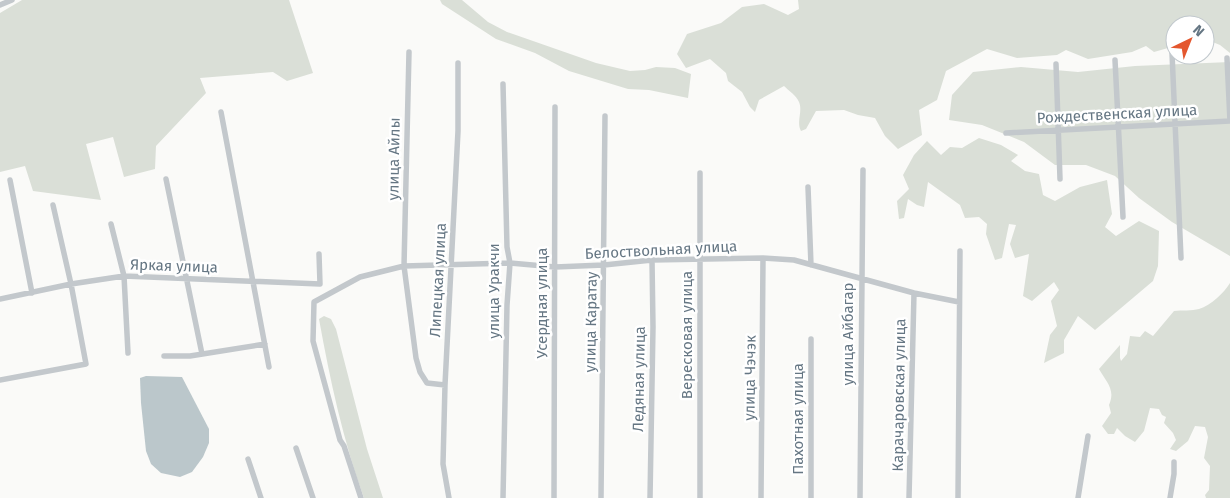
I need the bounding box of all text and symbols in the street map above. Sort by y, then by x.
north arrow [1165,15,1215,65]
text: N [1189,21,1208,40]
street label: Рождественская улица [1036,101,1198,127]
street label: улица Айлы [384,117,404,201]
street label: Липецкая улица [426,222,450,338]
street label: Белоствольная улица [584,237,738,263]
street label: улица Уракчи [485,243,503,339]
street label: Усердная улица [533,248,551,358]
street label: Яркая улица [130,255,218,277]
street label: улица Каратау [581,271,601,373]
street label: Вересковая улица [678,271,696,399]
street label: улица Айбагар [839,283,857,385]
street label: Карачаровская улица [889,318,909,472]
street label: Ледяная улица [629,326,649,432]
street label: улица Чэчэк [740,335,760,421]
street label: Пахотная улица [789,363,807,475]

